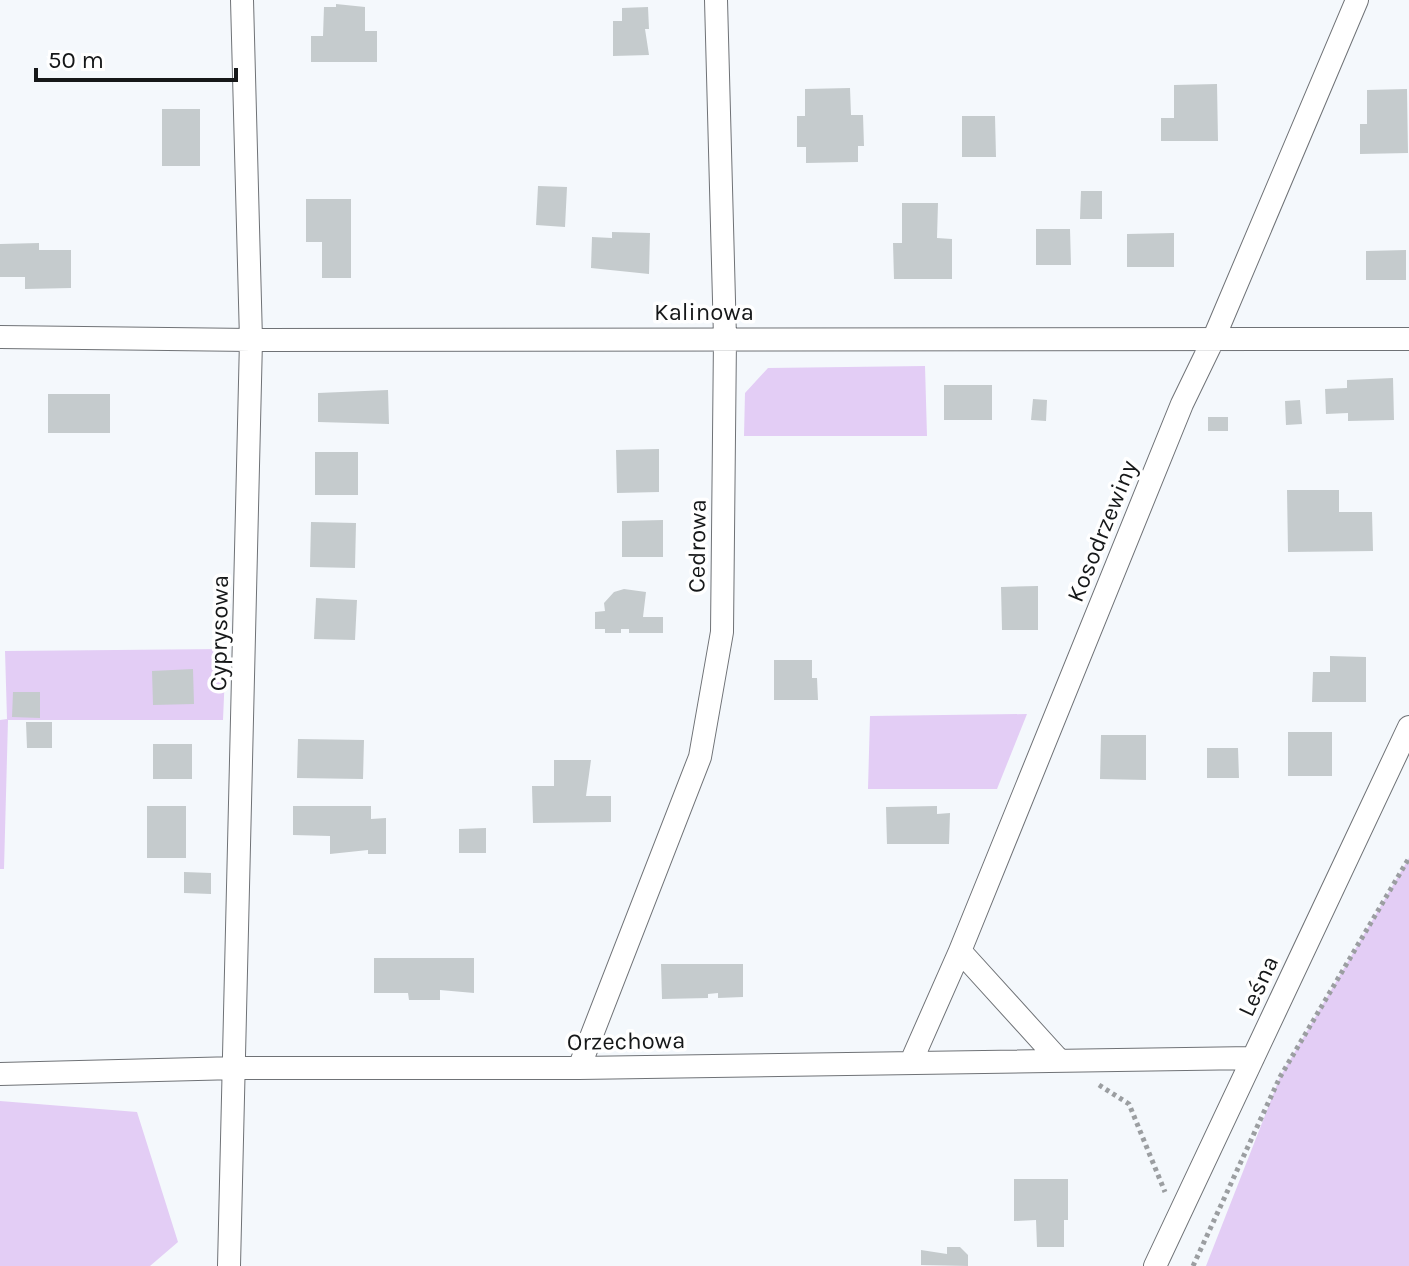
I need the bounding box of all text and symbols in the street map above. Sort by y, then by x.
scale bar [36,32,236,82]
text: 50 m [48,46,104,74]
street label: Kalinowa [654,298,754,326]
street label: Kosodrzewiny [1061,456,1143,606]
street label: Cedrowa [682,499,712,593]
street label: Cyprysowa [204,575,234,691]
street label: Leśna [1232,951,1284,1021]
street label: Orzechowa [567,1026,685,1056]

